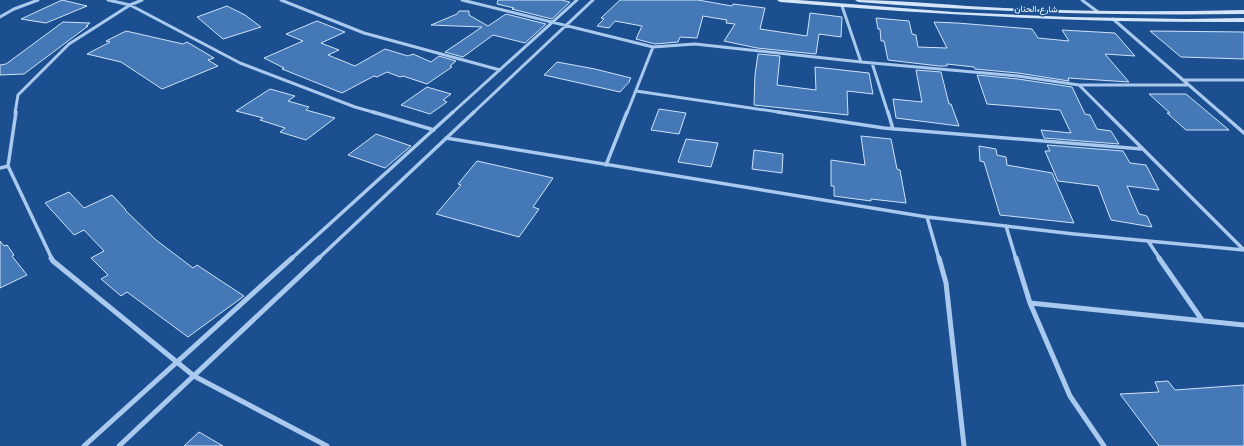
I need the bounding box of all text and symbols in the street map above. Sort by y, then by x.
street label: شارع الحنان [1014,4,1058,15]

